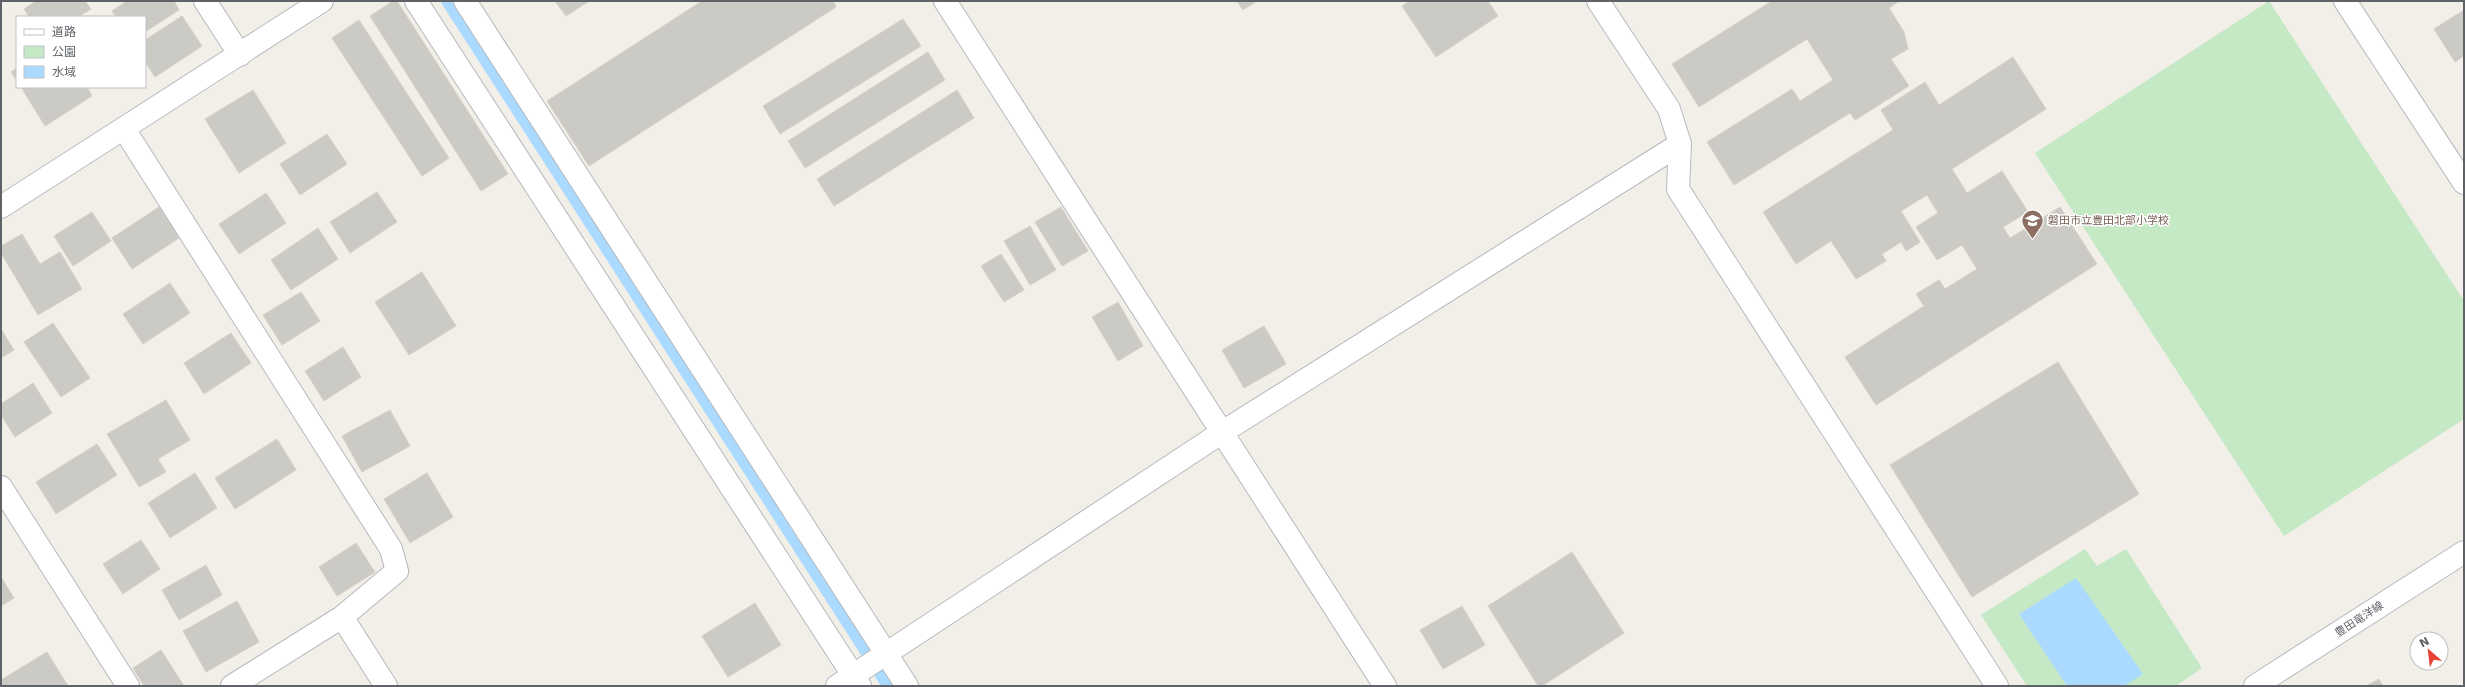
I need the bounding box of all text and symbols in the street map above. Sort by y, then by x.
legend [16,16,146,88]
text: 道路 [52,25,76,39]
text: 公園 [52,45,76,59]
text: 水域 [52,65,76,79]
school or university icon: 磐田市立豊田北部小学校 [2019,207,2045,240]
place label: 磐田市立豊田北部小学校 [2048,214,2169,227]
street label: 豊田竜洋線 [2333,599,2386,640]
north arrow [2409,631,2449,671]
text: N [2417,635,2432,651]

